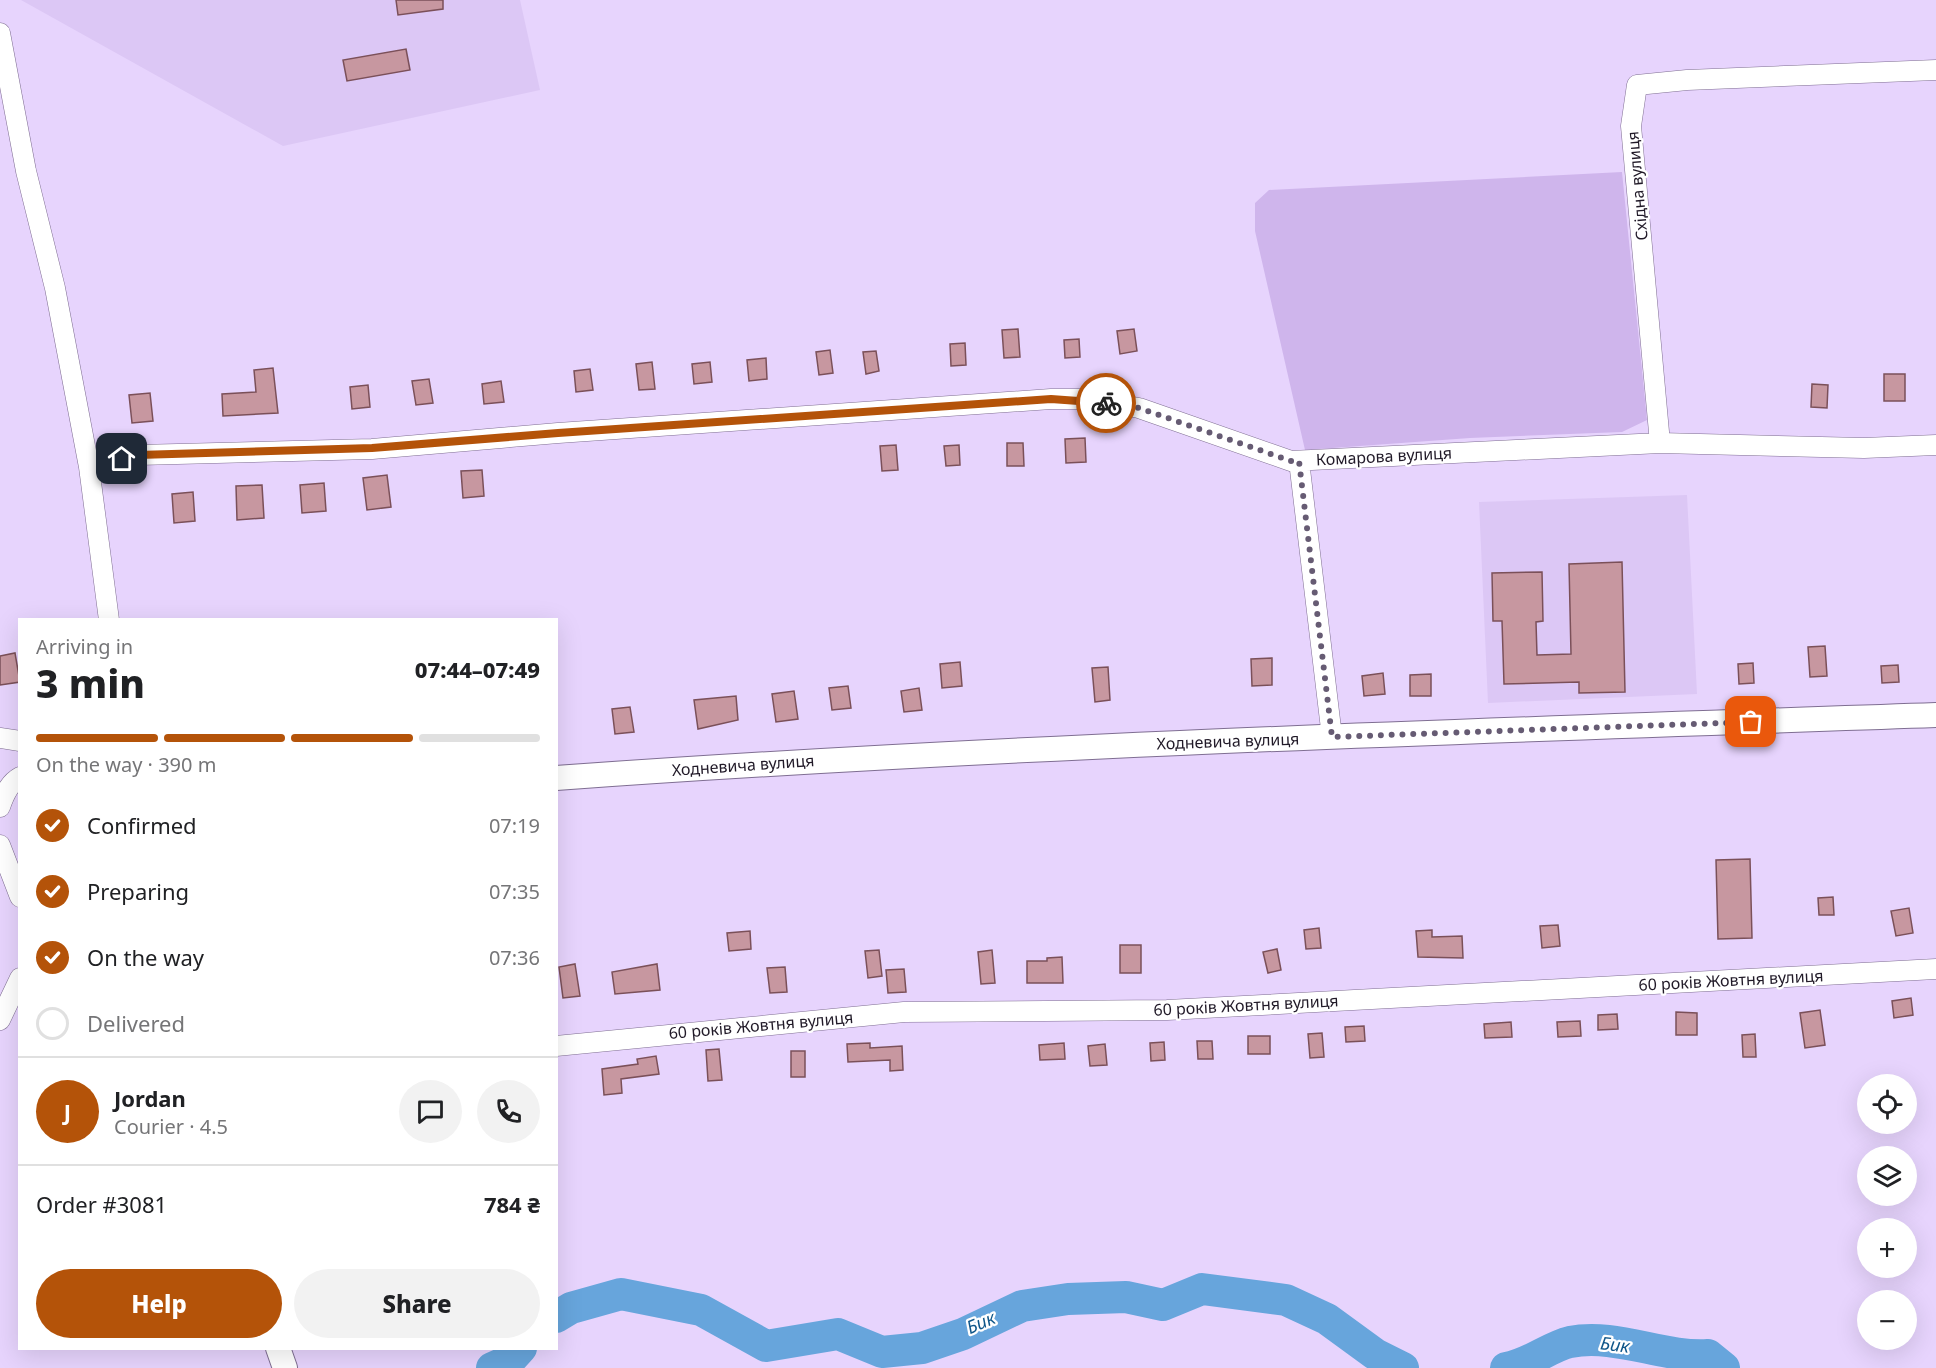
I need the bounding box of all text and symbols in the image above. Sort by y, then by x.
street label: Східна вулиця [1621,130,1653,242]
courier [1076,373,1136,433]
icon: bike [1090,387,1123,420]
pin [96,433,147,484]
street label: Комарова вулиця [1315,441,1453,471]
icon: home [105,442,138,475]
text: Arriving in [36,633,133,660]
text: 07:44–07:49 [415,654,540,684]
text: 3 min [36,656,145,709]
pin [1725,696,1776,747]
icon: bag [1734,705,1767,738]
street label: Ходневича вулиця [1156,728,1300,754]
street label: Ходневича вулиця [671,749,815,781]
text: On the way · 390 m [36,751,216,778]
icon: check [36,809,69,842]
text: Confirmed [87,810,197,840]
text: 07:19 [489,812,540,839]
icon: check [36,875,69,908]
text: Preparing [87,876,189,906]
text: 07:35 [489,878,540,905]
icon: check [36,941,69,974]
text: On the way [87,942,204,972]
text: 07:36 [489,944,540,971]
street label: 60 років Жовтня вулиця [1638,964,1824,996]
street label: 60 років Жовтня вулиця [1153,989,1339,1021]
street label: 60 років Жовтня вулиця [668,1006,854,1044]
text: Delivered [87,1008,185,1038]
map controls [1857,1074,1917,1350]
button: locate [1857,1074,1917,1134]
button: chat [399,1080,462,1143]
button: phone [477,1080,540,1143]
text: Jordan [114,1083,186,1113]
text: J [64,1096,71,1126]
text: Courier · 4.5 [114,1113,228,1140]
button: layers [1857,1146,1917,1206]
text: Order #3081 [36,1189,167,1219]
text: 784 ₴ [484,1189,540,1219]
button: + [1857,1218,1917,1278]
button: Help [36,1269,282,1338]
button: Share [294,1269,540,1338]
button: − [1857,1290,1917,1350]
water label: Бик [962,1305,1000,1339]
water label: Бик [1599,1330,1632,1358]

